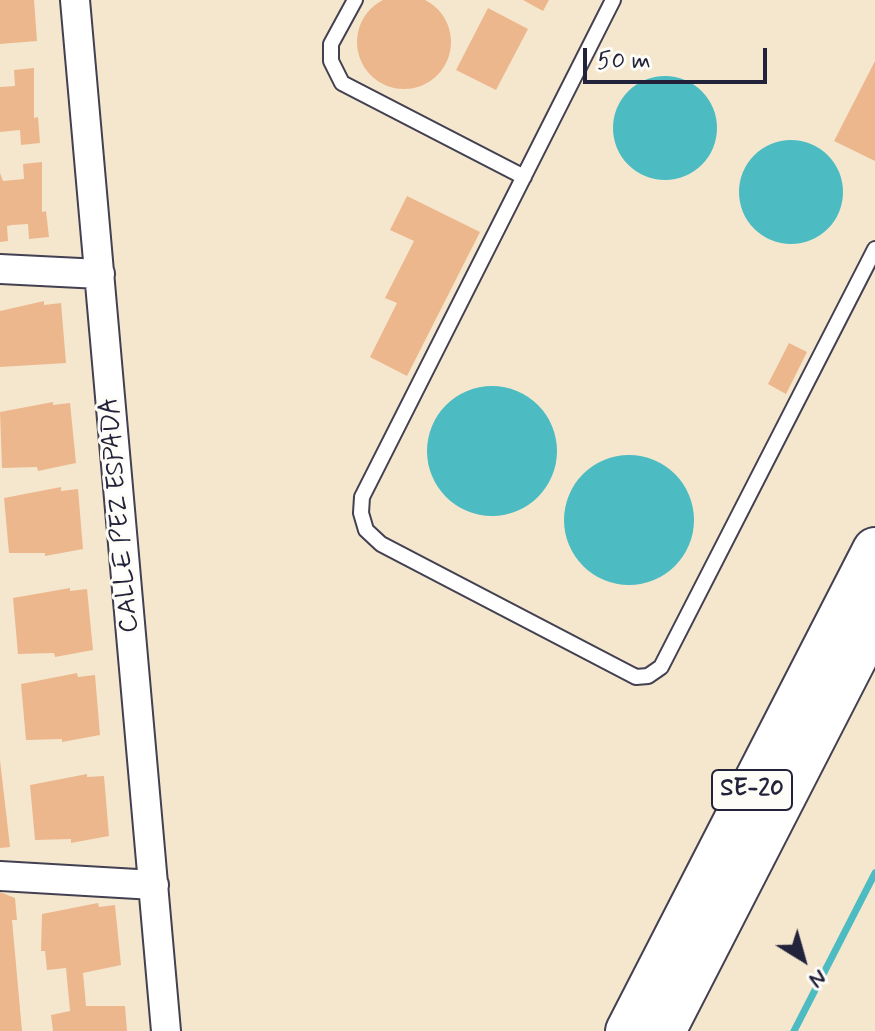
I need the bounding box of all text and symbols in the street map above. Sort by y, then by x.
scale bar [587,32,771,82]
text: 50 m [597,46,651,77]
street label: CALLE PEZ ESPADA [95,396,147,634]
road number: SE-20 [712,770,792,810]
north arrow [763,919,843,999]
text: N [803,963,832,994]

